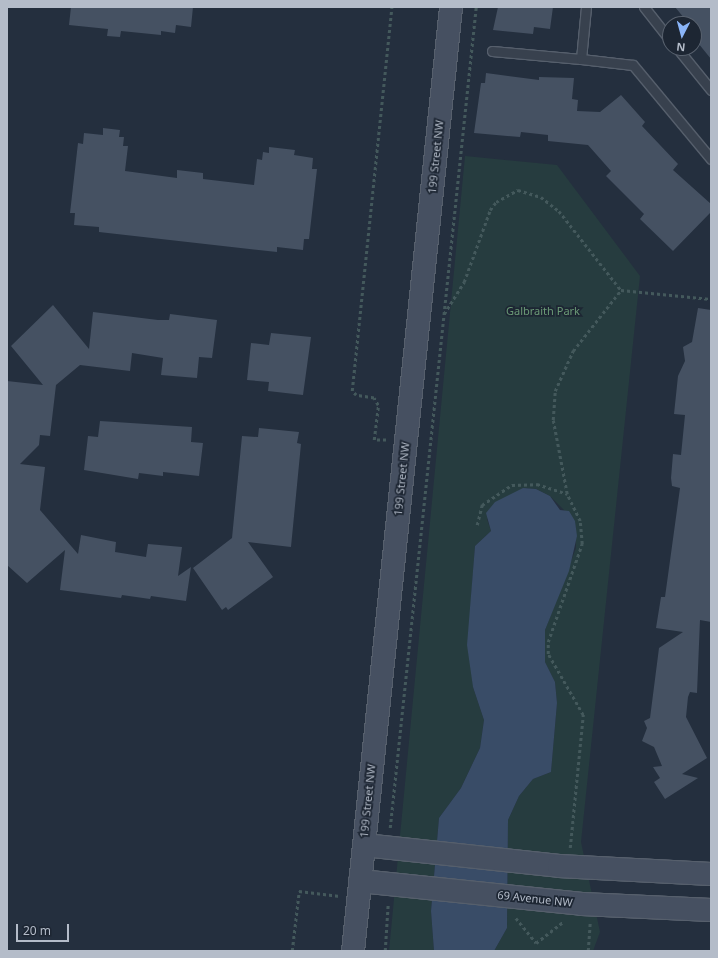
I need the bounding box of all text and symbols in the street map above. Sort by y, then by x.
north arrow [662,16,702,56]
text: N [676,40,686,55]
street label: 199 Street NW [426,120,446,194]
park label: Galbraith Park [506,304,580,318]
street label: 199 Street NW [392,442,412,516]
street label: 199 Street NW [358,764,378,838]
street label: 69 Avenue NW [497,888,573,910]
scale bar [18,916,71,942]
text: 20 m [23,922,51,939]

